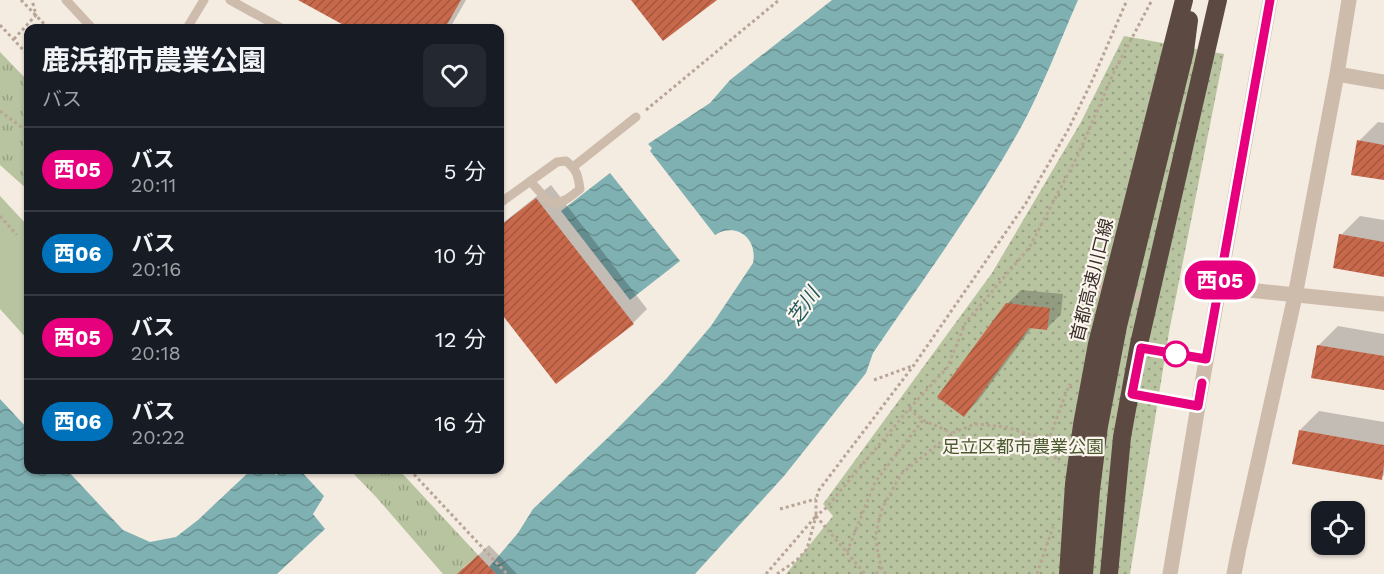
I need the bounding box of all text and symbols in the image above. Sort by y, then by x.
text: 鹿浜都市農業公園 [42,44,266,77]
button: heart [423,44,486,107]
text: バス [42,87,82,111]
text: バス [131,147,175,172]
text: 西05 [54,157,101,182]
text: 5 分 [444,159,486,184]
text: 20:11 [131,173,176,197]
street label: 首都高速川口線 [1066,216,1117,344]
text: バス [131,231,175,256]
text: 西06 [54,241,101,266]
text: 10 分 [434,243,486,268]
text: 20:16 [131,257,181,281]
line badge: 西05 [1186,260,1254,300]
text: 西05 [1197,268,1243,293]
water label: 芝川 [782,281,825,329]
text: バス [131,315,175,340]
text: 西05 [54,325,101,350]
text: 12 分 [435,327,486,352]
text: 20:18 [131,341,181,365]
unlabelled marker [1163,341,1189,367]
text: バス [131,399,175,424]
text: 西06 [54,409,101,434]
text: 16 分 [435,411,486,436]
text: 20:22 [131,425,185,449]
park label: 足立区都市農業公園 [942,436,1104,457]
map controls [1311,501,1365,555]
button: locate [1311,501,1365,555]

